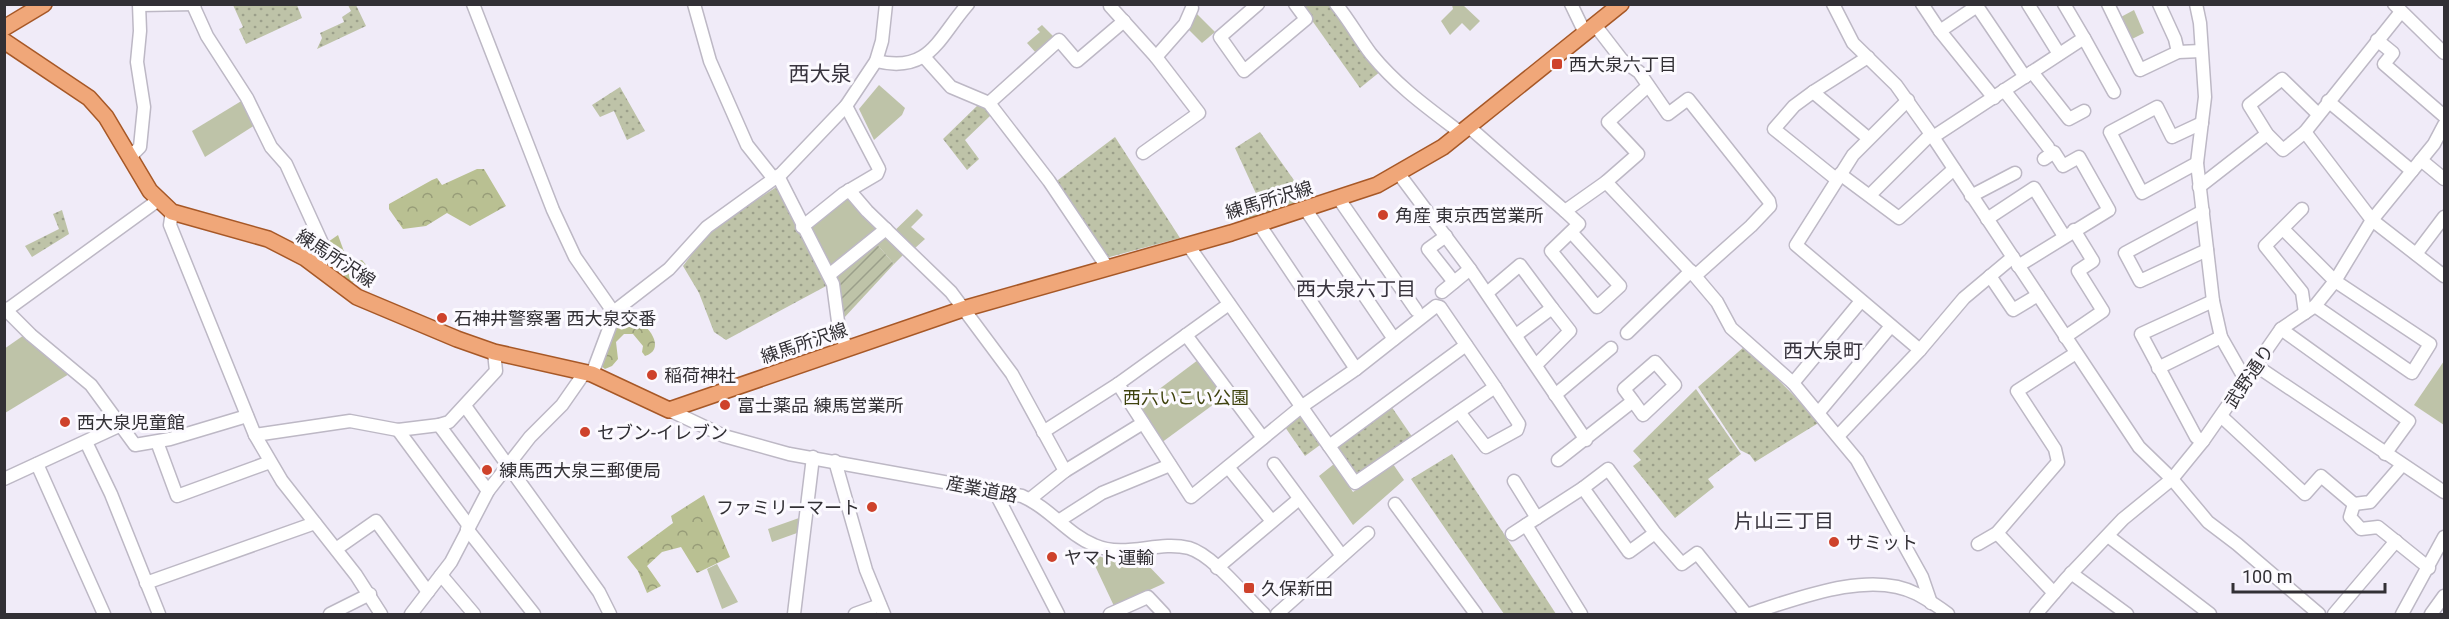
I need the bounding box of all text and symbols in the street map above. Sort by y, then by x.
place label: 西大泉六丁目 [1569,54,1677,75]
marker: 西大泉六丁目 [1550,57,1564,71]
district label: 西大泉 [789,62,852,86]
street label: 練馬所沢線 [1223,177,1315,223]
place label: 角産 東京西営業所 [1395,205,1543,226]
marker: 角産 東京西営業所 [1376,208,1390,222]
street label: 練馬所沢線 [293,225,379,291]
district label: 西大泉六丁目 [1296,277,1416,301]
place label: 石神井警察署 西大泉交番 [454,308,656,329]
marker: 石神井警察署 西大泉交番 [435,311,449,325]
street label: 練馬所沢線 [758,318,850,368]
district label: 西大泉町 [1783,339,1863,363]
street label: 武野通り [2220,340,2278,412]
place label: 稲荷神社 [664,365,736,386]
marker: 稲荷神社 [645,368,659,382]
park label: 西六いこい公園 [1123,387,1249,408]
place label: 富士薬品 練馬営業所 [737,395,903,416]
marker: 富士薬品 練馬営業所 [718,398,732,412]
place label: 西大泉児童館 [77,412,185,433]
marker: 西大泉児童館 [58,415,72,429]
place label: セブン-イレブン [597,422,728,443]
marker: セブン-イレブン [578,425,592,439]
place label: 練馬西大泉三郵便局 [499,460,661,481]
marker: 練馬西大泉三郵便局 [480,463,494,477]
street label: 産業道路 [945,472,1019,506]
place label: ファミリーマート [716,497,860,518]
marker: ファミリーマート [865,500,879,514]
district label: 片山三丁目 [1734,509,1834,533]
place label: サミット [1846,532,1918,553]
marker: サミット [1827,535,1841,549]
place label: ヤマト運輸 [1064,547,1154,568]
marker: ヤマト運輸 [1045,550,1059,564]
scale bar [2233,556,2384,594]
text: 100 m [2242,566,2293,587]
place label: 久保新田 [1261,578,1333,599]
marker: 久保新田 [1242,581,1256,595]

